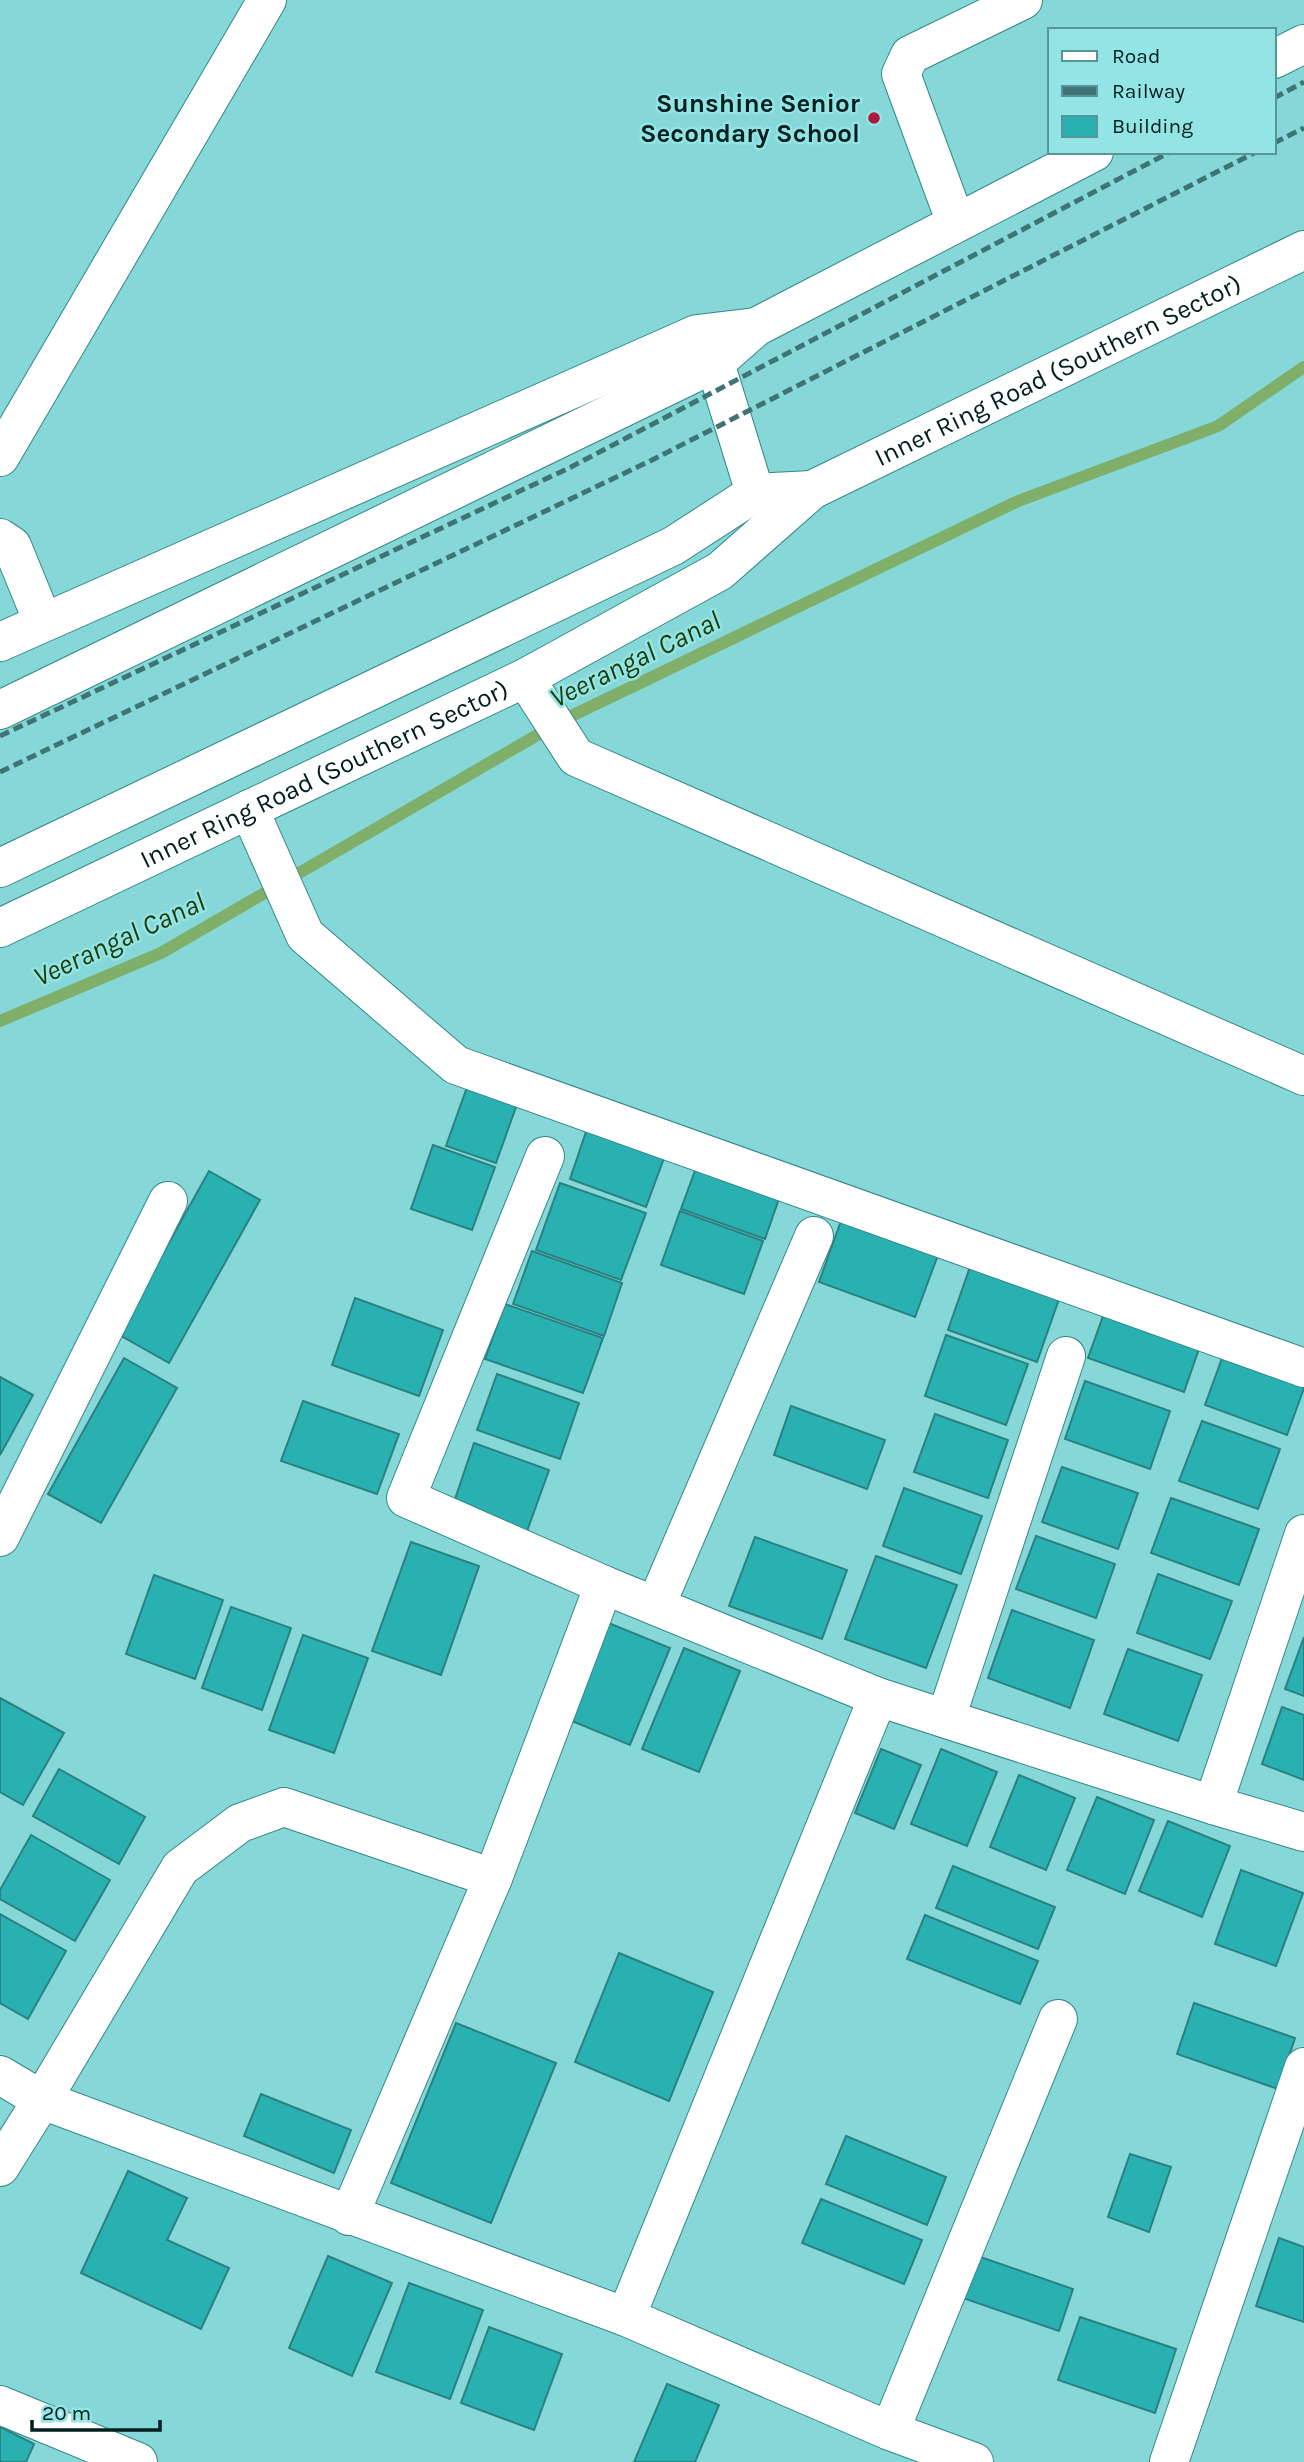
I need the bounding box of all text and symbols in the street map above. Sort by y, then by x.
legend [1048,28,1276,154]
text: Road [1112,44,1160,68]
text: Railway [1112,79,1185,103]
place label: Sunshine Senior Secondary School [640,88,861,149]
marker: Sunshine Senior Secondary School [866,110,882,126]
text: Building [1112,114,1193,138]
street label: Inner Ring Road (Southern Sector) [869,268,1246,473]
water label: Veerangal Canal [544,604,726,714]
street label: Inner Ring Road (Southern Sector) [135,673,513,875]
water label: Veerangal Canal [28,885,210,993]
scale bar [32,2388,159,2432]
text: 20 m [42,2401,91,2425]

